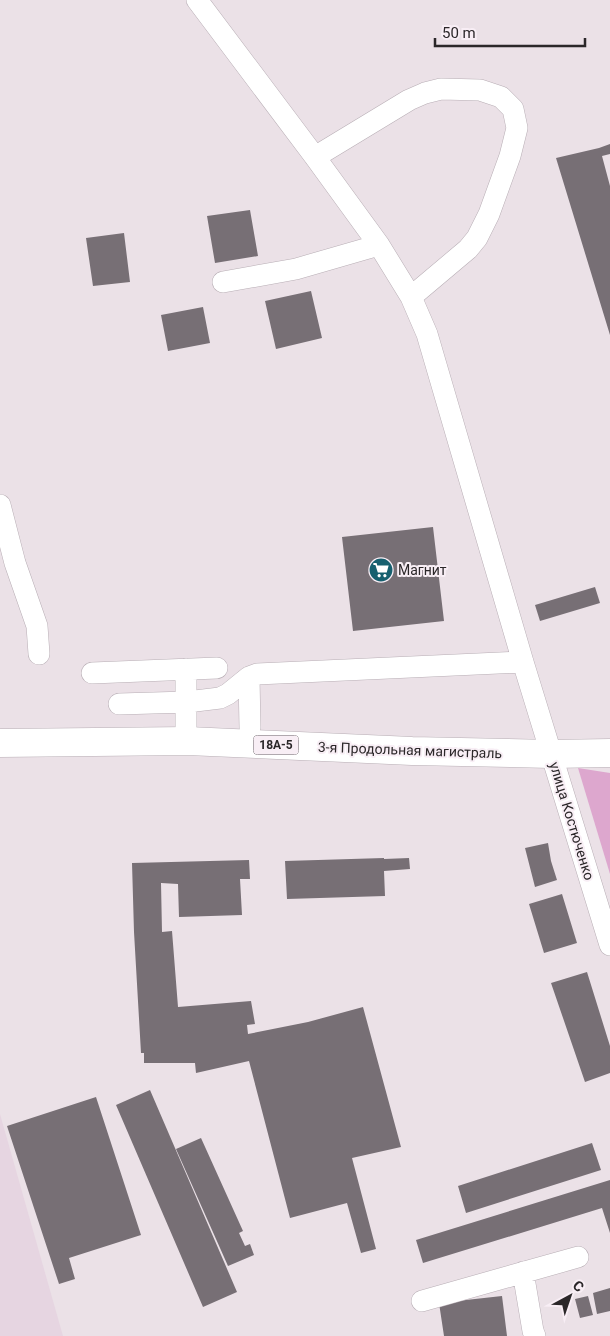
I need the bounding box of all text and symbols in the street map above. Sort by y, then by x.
scale bar [435,15,585,47]
text: 50 m [442,24,476,42]
supermarket icon: Магнит [368,557,394,583]
place label: Магнит [398,562,447,578]
road number: 18А-5 [254,736,298,754]
street label: 3-я Продольная магистраль [318,739,502,761]
street label: улица Костюченко [546,760,598,882]
north arrow [545,1271,595,1321]
text: С [570,1277,587,1295]

